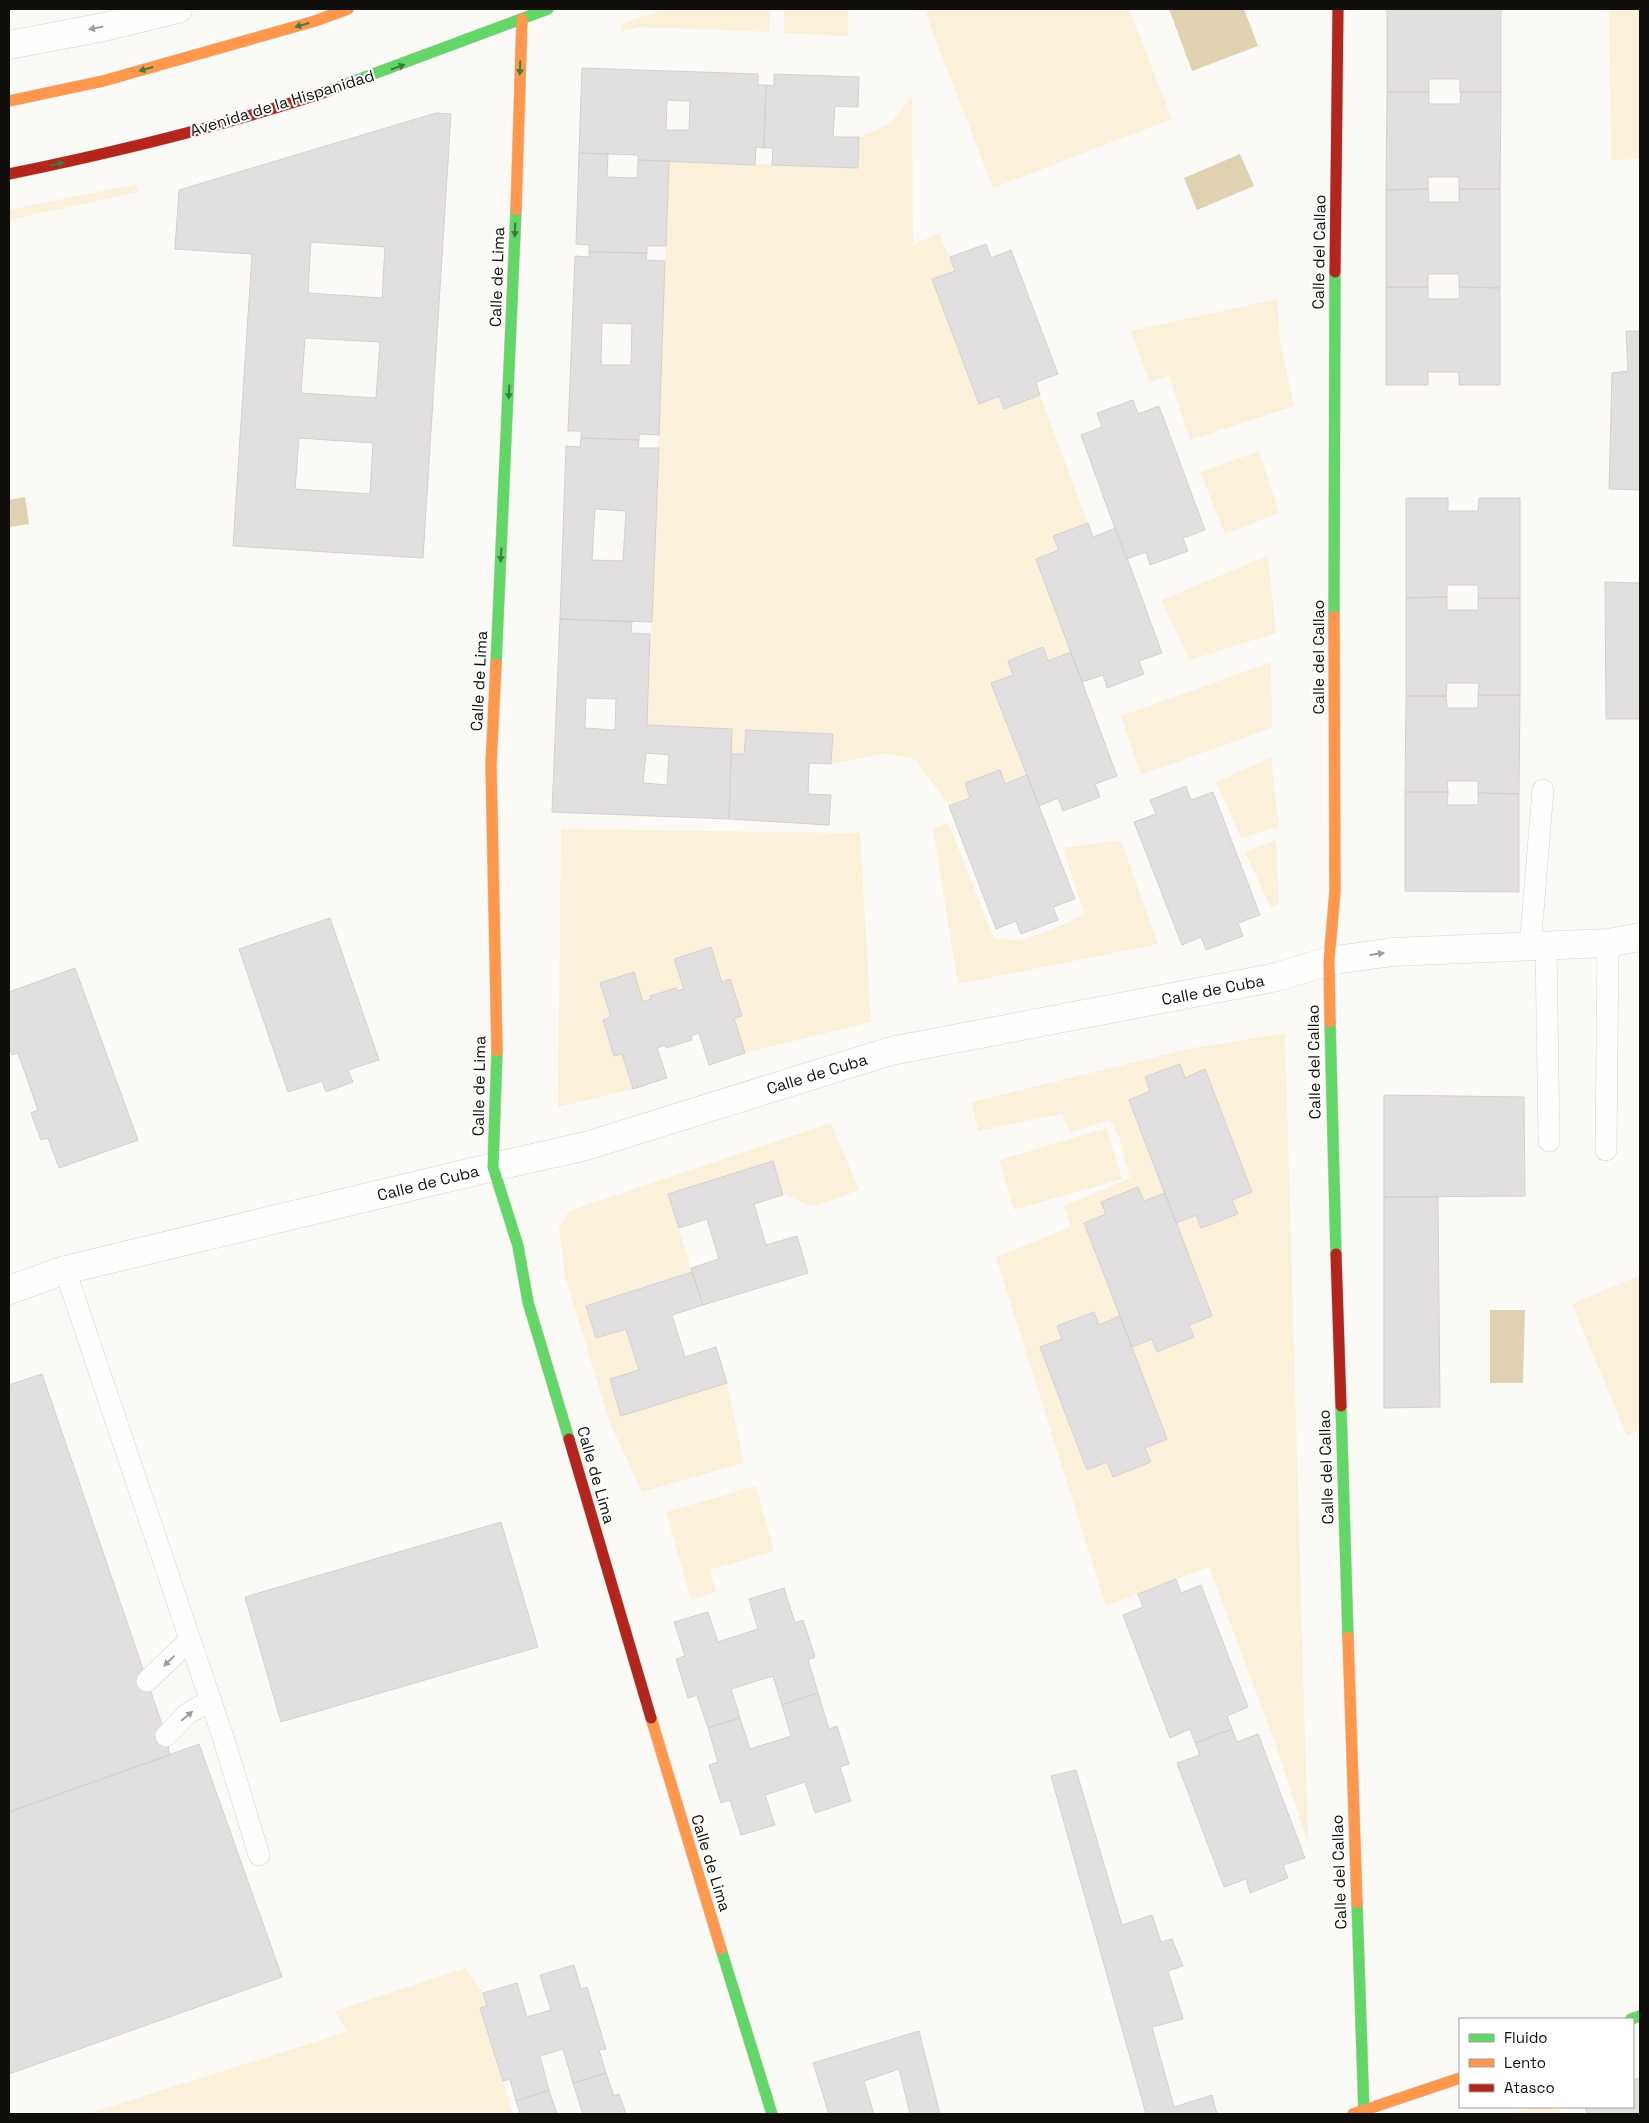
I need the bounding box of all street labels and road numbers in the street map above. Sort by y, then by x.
street label: Avenida de la Hispanidad [187,65,377,141]
street label: Calle del Callao [1307,194,1331,310]
street label: Calle de Lima [485,226,509,328]
street label: Calle del Callao [1308,600,1329,714]
street label: Calle de Lima [466,630,492,732]
street label: Calle de Cuba [1160,970,1266,1010]
street label: Calle del Callao [1302,1004,1326,1120]
street label: Calle de Lima [468,1036,490,1136]
street label: Calle de Cuba [764,1049,870,1099]
street label: Calle de Cuba [375,1160,481,1206]
street label: Calle del Callao [1314,1409,1338,1525]
street label: Calle de Lima [572,1424,620,1526]
street label: Calle de Lima [686,1812,736,1914]
street label: Calle del Callao [1327,1814,1351,1930]

